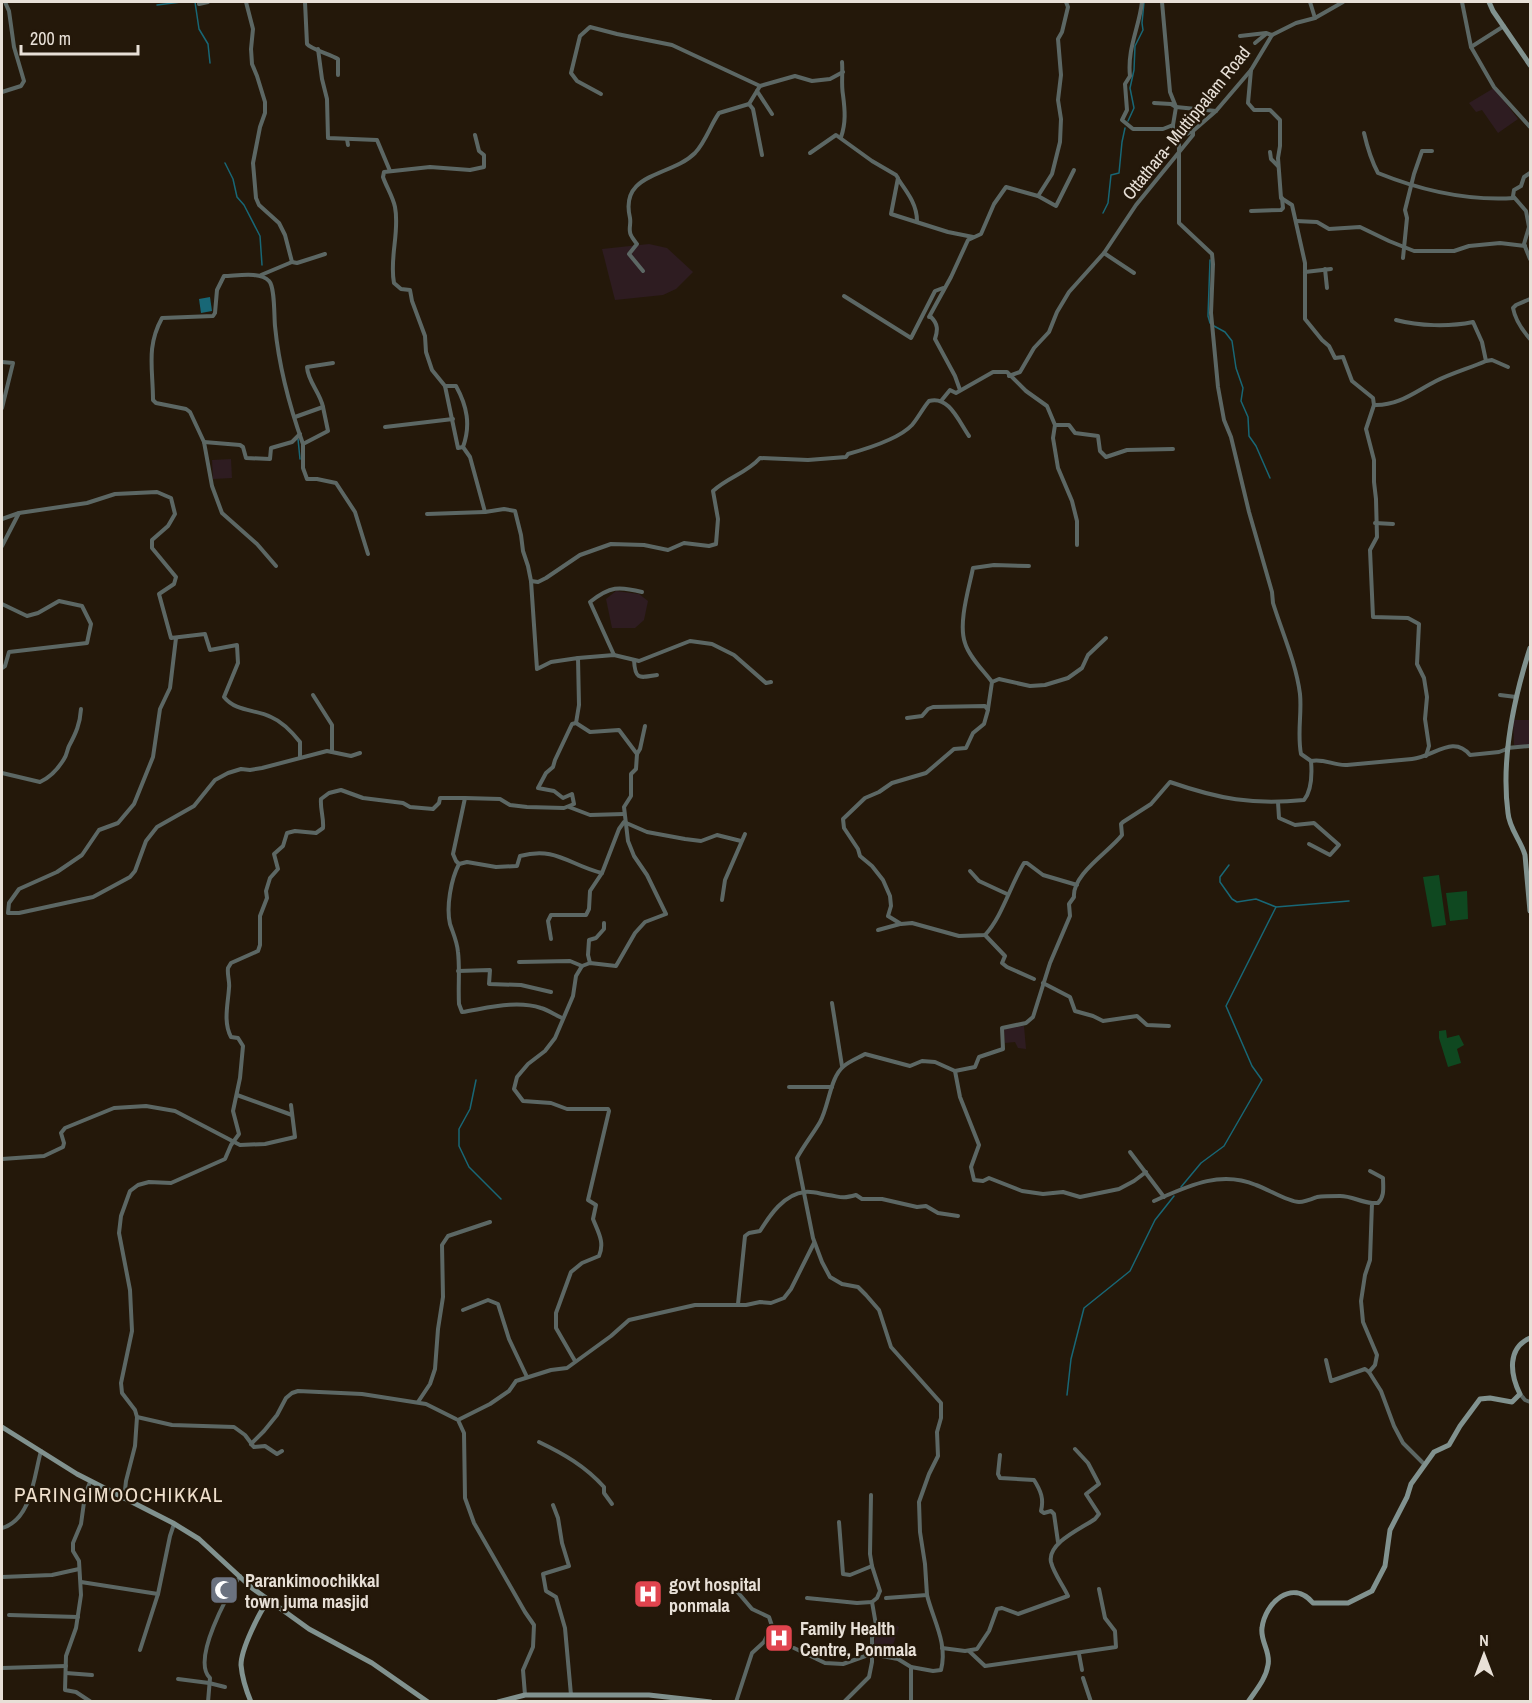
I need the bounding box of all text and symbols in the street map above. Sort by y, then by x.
scale bar [21,18,138,56]
text: 200 m [30,26,71,51]
street label: Ottathara- Muttippalam Road [1116,41,1256,205]
district label: PARINGIMOOCHIKKAL [14,1480,224,1509]
place label: Parankimoochikkal town juma masjid [245,1568,380,1614]
place label: govt hospital ponmala [669,1572,761,1618]
mosque icon: Parankimoochikkal town juma masjid [208,1574,240,1606]
hospital icon: govt hospital ponmala [632,1578,664,1610]
place label: Family Health Centre, Ponmala [800,1616,917,1662]
hospital icon: Family Health Centre, Ponmala [763,1622,795,1654]
north arrow [1454,1625,1514,1685]
text: N [1479,1629,1489,1651]

